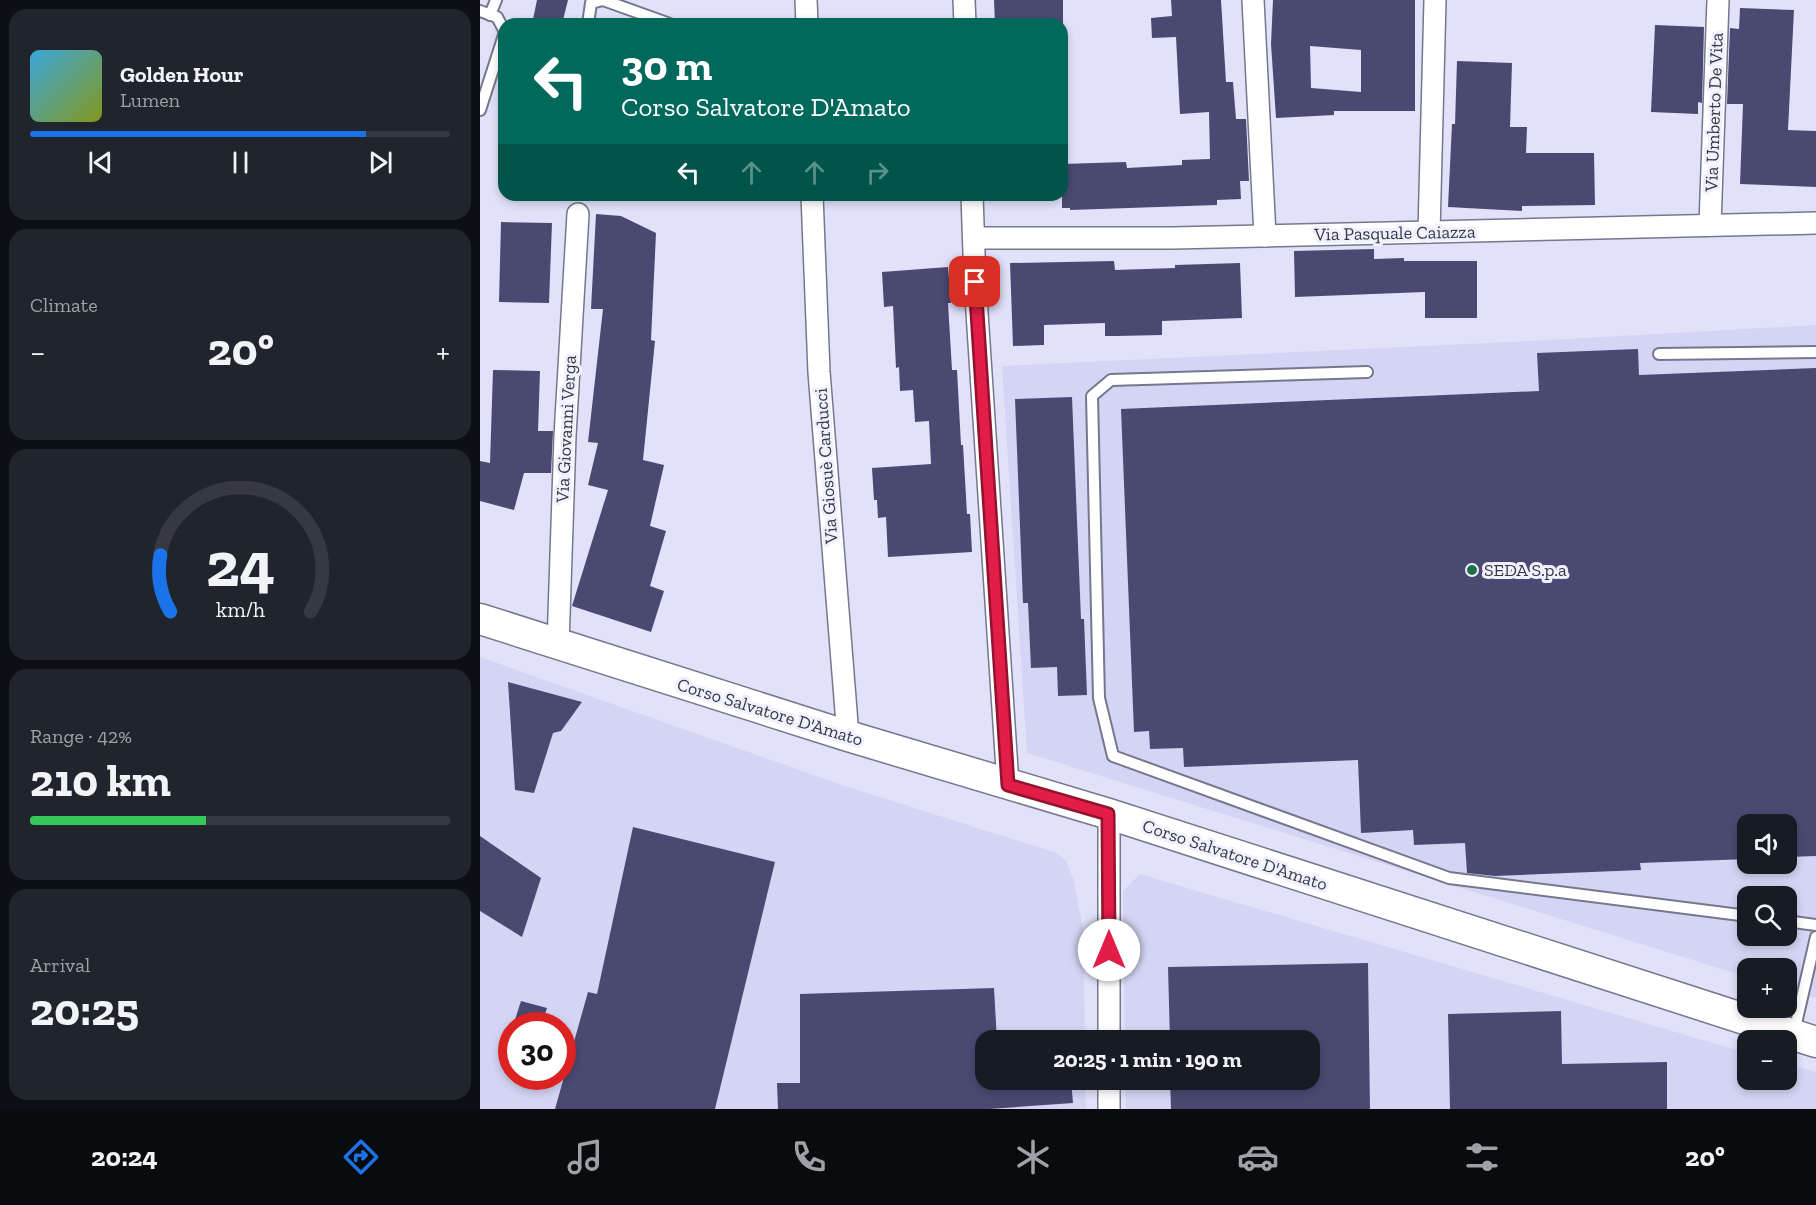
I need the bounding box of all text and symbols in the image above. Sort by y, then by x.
street label: Via Umberto De Vita [1700,32,1728,193]
text: 30 m [621,40,712,91]
icon: left [522,42,600,120]
text: Golden Hour [120,61,244,88]
text: Lumen [120,88,180,112]
text: Corso Salvatore D'Amato [621,91,911,123]
icon: previous [84,146,117,179]
icon: pause [224,146,257,179]
icon: next [364,146,397,179]
icon: left [672,156,705,189]
icon: ahead [735,156,768,189]
icon: ahead [798,156,831,189]
icon: right [861,156,894,189]
street label: Via Pasquale Caiazza [1313,221,1476,245]
pin [949,256,1000,307]
icon: arrive [958,265,991,298]
text: Climate [30,293,98,317]
text: 20° [208,323,274,377]
text: − [30,332,45,371]
text: + [436,332,450,371]
street label: Via Giovanni Verga [551,354,581,504]
street label: Via Giosuè Carducci [810,387,842,546]
text: 24 [205,527,275,602]
place label: SEDA S.p.a [1484,559,1567,581]
marker: SEDA S.p.a [1465,563,1479,577]
text: km/h [216,597,264,622]
street label: Corso Salvatore D'Amato [674,673,866,751]
text: Range · 42% [30,724,132,748]
text: 210 km [30,754,171,808]
map controls [1737,814,1797,1090]
button: sound [1737,814,1797,874]
street label: Corso Salvatore D'Amato [1140,815,1330,895]
button: search [1737,886,1797,946]
position arrow [1077,918,1141,982]
text: Arrival [30,953,90,977]
button: + [1737,958,1797,1018]
text: 20:25 [30,983,139,1037]
speed limit sign: 30 [498,1012,576,1090]
button: − [1737,1030,1797,1090]
text: 20:25 · 1 min · 190 m [1053,1046,1242,1073]
icon: directions [340,1136,382,1178]
icon: music [564,1136,606,1178]
icon: phone [788,1136,830,1178]
icon: climate [1012,1136,1054,1178]
icon: car [1237,1136,1279,1178]
icon: filters [1461,1136,1503,1178]
text: 20:24 [91,1141,158,1173]
text: 20° [1685,1141,1725,1173]

